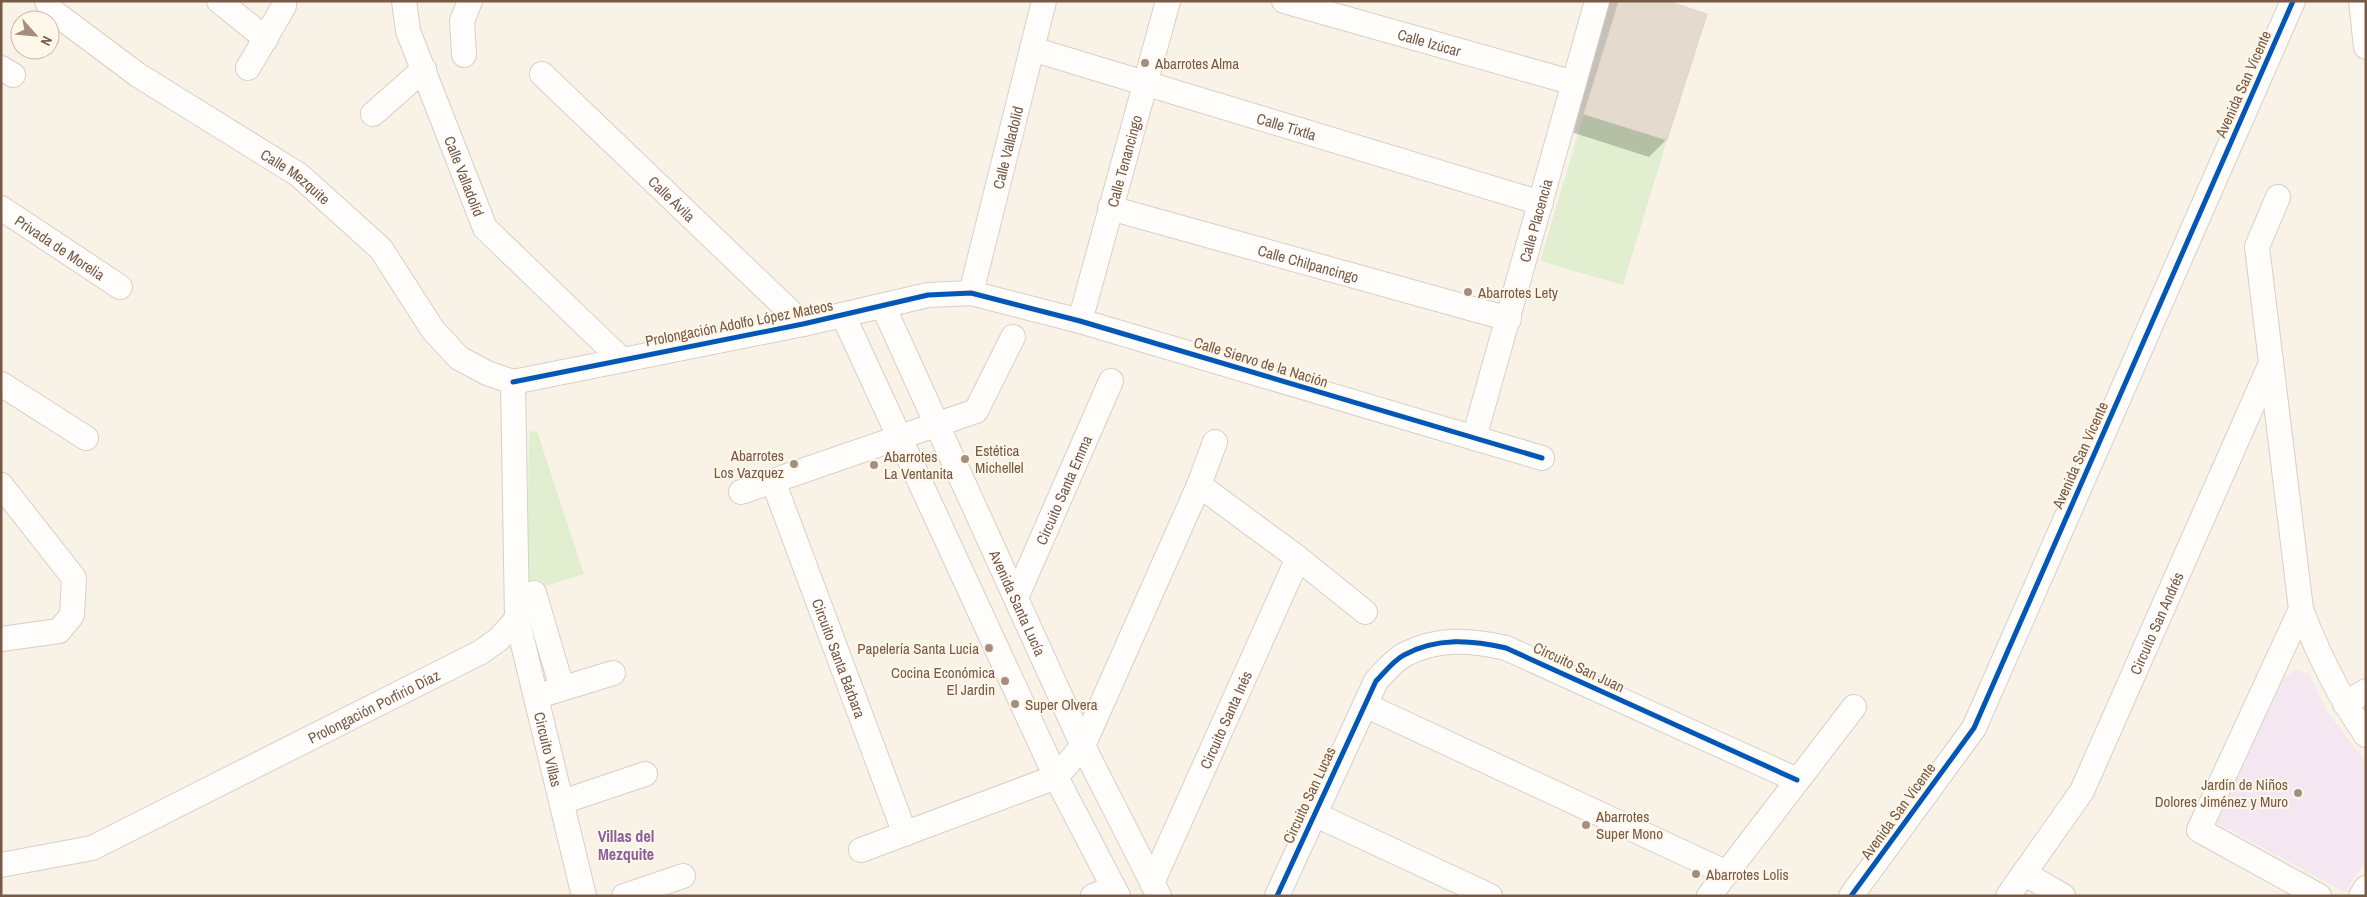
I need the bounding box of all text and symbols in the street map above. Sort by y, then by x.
north arrow [10,10,60,60]
street label: Calle Izúcar [1395,23,1463,61]
street label: Avenida San Vicente [2210,27,2276,142]
text: N [37,33,56,49]
place label: Abarrotes Alma [1154,53,1239,74]
marker: Abarrotes Alma [1139,57,1151,69]
street label: Calle Valladolid [987,104,1028,191]
street label: Calle Tixtla [1254,107,1319,145]
street label: Calle Tenancingo [1101,112,1147,209]
street label: Calle Valladolid [440,133,490,219]
street label: Calle Mezquite [257,143,335,209]
street label: Calle Ávila [644,171,700,226]
street label: Calle Placencia [1514,176,1557,264]
street label: Privada de Morelia [11,210,109,285]
street label: Calle Chilpancingo [1256,239,1362,287]
place label: Abarrotes Lety [1477,282,1559,303]
marker: Abarrotes Lety [1462,286,1474,298]
street label: Prolongación Adolfo López Mateos [643,294,835,352]
street label: Calle Siervo de la Nación [1191,332,1331,392]
street label: Avenida San Vicente [2047,398,2113,513]
street label: Circuito Santa Emma [1030,432,1097,548]
place label: Estética Michellel [975,440,1024,478]
place label: Abarrotes Los Vazquez [714,445,784,483]
place label: Abarrotes La Ventanita [883,446,953,484]
marker: Estética Michellel [959,453,971,465]
marker: Abarrotes Los Vazquez [788,458,800,470]
marker: Abarrotes La Ventanita [868,459,880,471]
street label: Avenida Santa Lucía [984,546,1051,659]
street label: Circuito San Andrés [2124,568,2188,678]
street label: Circuito Santa Bárbara [807,595,871,721]
street label: Circuito San Juan [1530,637,1628,697]
place label: Papelería Santa Lucia [857,638,979,659]
marker: Papelería Santa Lucia [983,642,995,654]
place label: Cocina Económica El Jardin [891,662,995,700]
street label: Prolongación Porfirio Díaz [304,664,443,748]
street label: Circuito Santa Inés [1194,667,1257,772]
marker: Cocina Económica El Jardin [999,675,1011,687]
place label: Super Olvera [1025,694,1098,715]
marker: Super Olvera [1009,698,1021,710]
street label: Circuito Villas [529,710,568,789]
street label: Circuito San Lucas [1277,743,1341,847]
street label: Avenida San Vicente [1855,758,1940,865]
place label: Jardín de Niños Dolores Jiménez y Muro [2155,774,2288,812]
marker: Jardín de Niños Dolores Jiménez y Muro [2292,787,2304,799]
place label: Abarrotes Super Mono [1595,806,1663,844]
marker: Abarrotes Super Mono [1580,819,1592,831]
district label: Villas del Mezquite [598,825,654,865]
place label: Abarrotes Lolis [1705,864,1789,885]
marker: Abarrotes Lolis [1690,868,1702,880]

